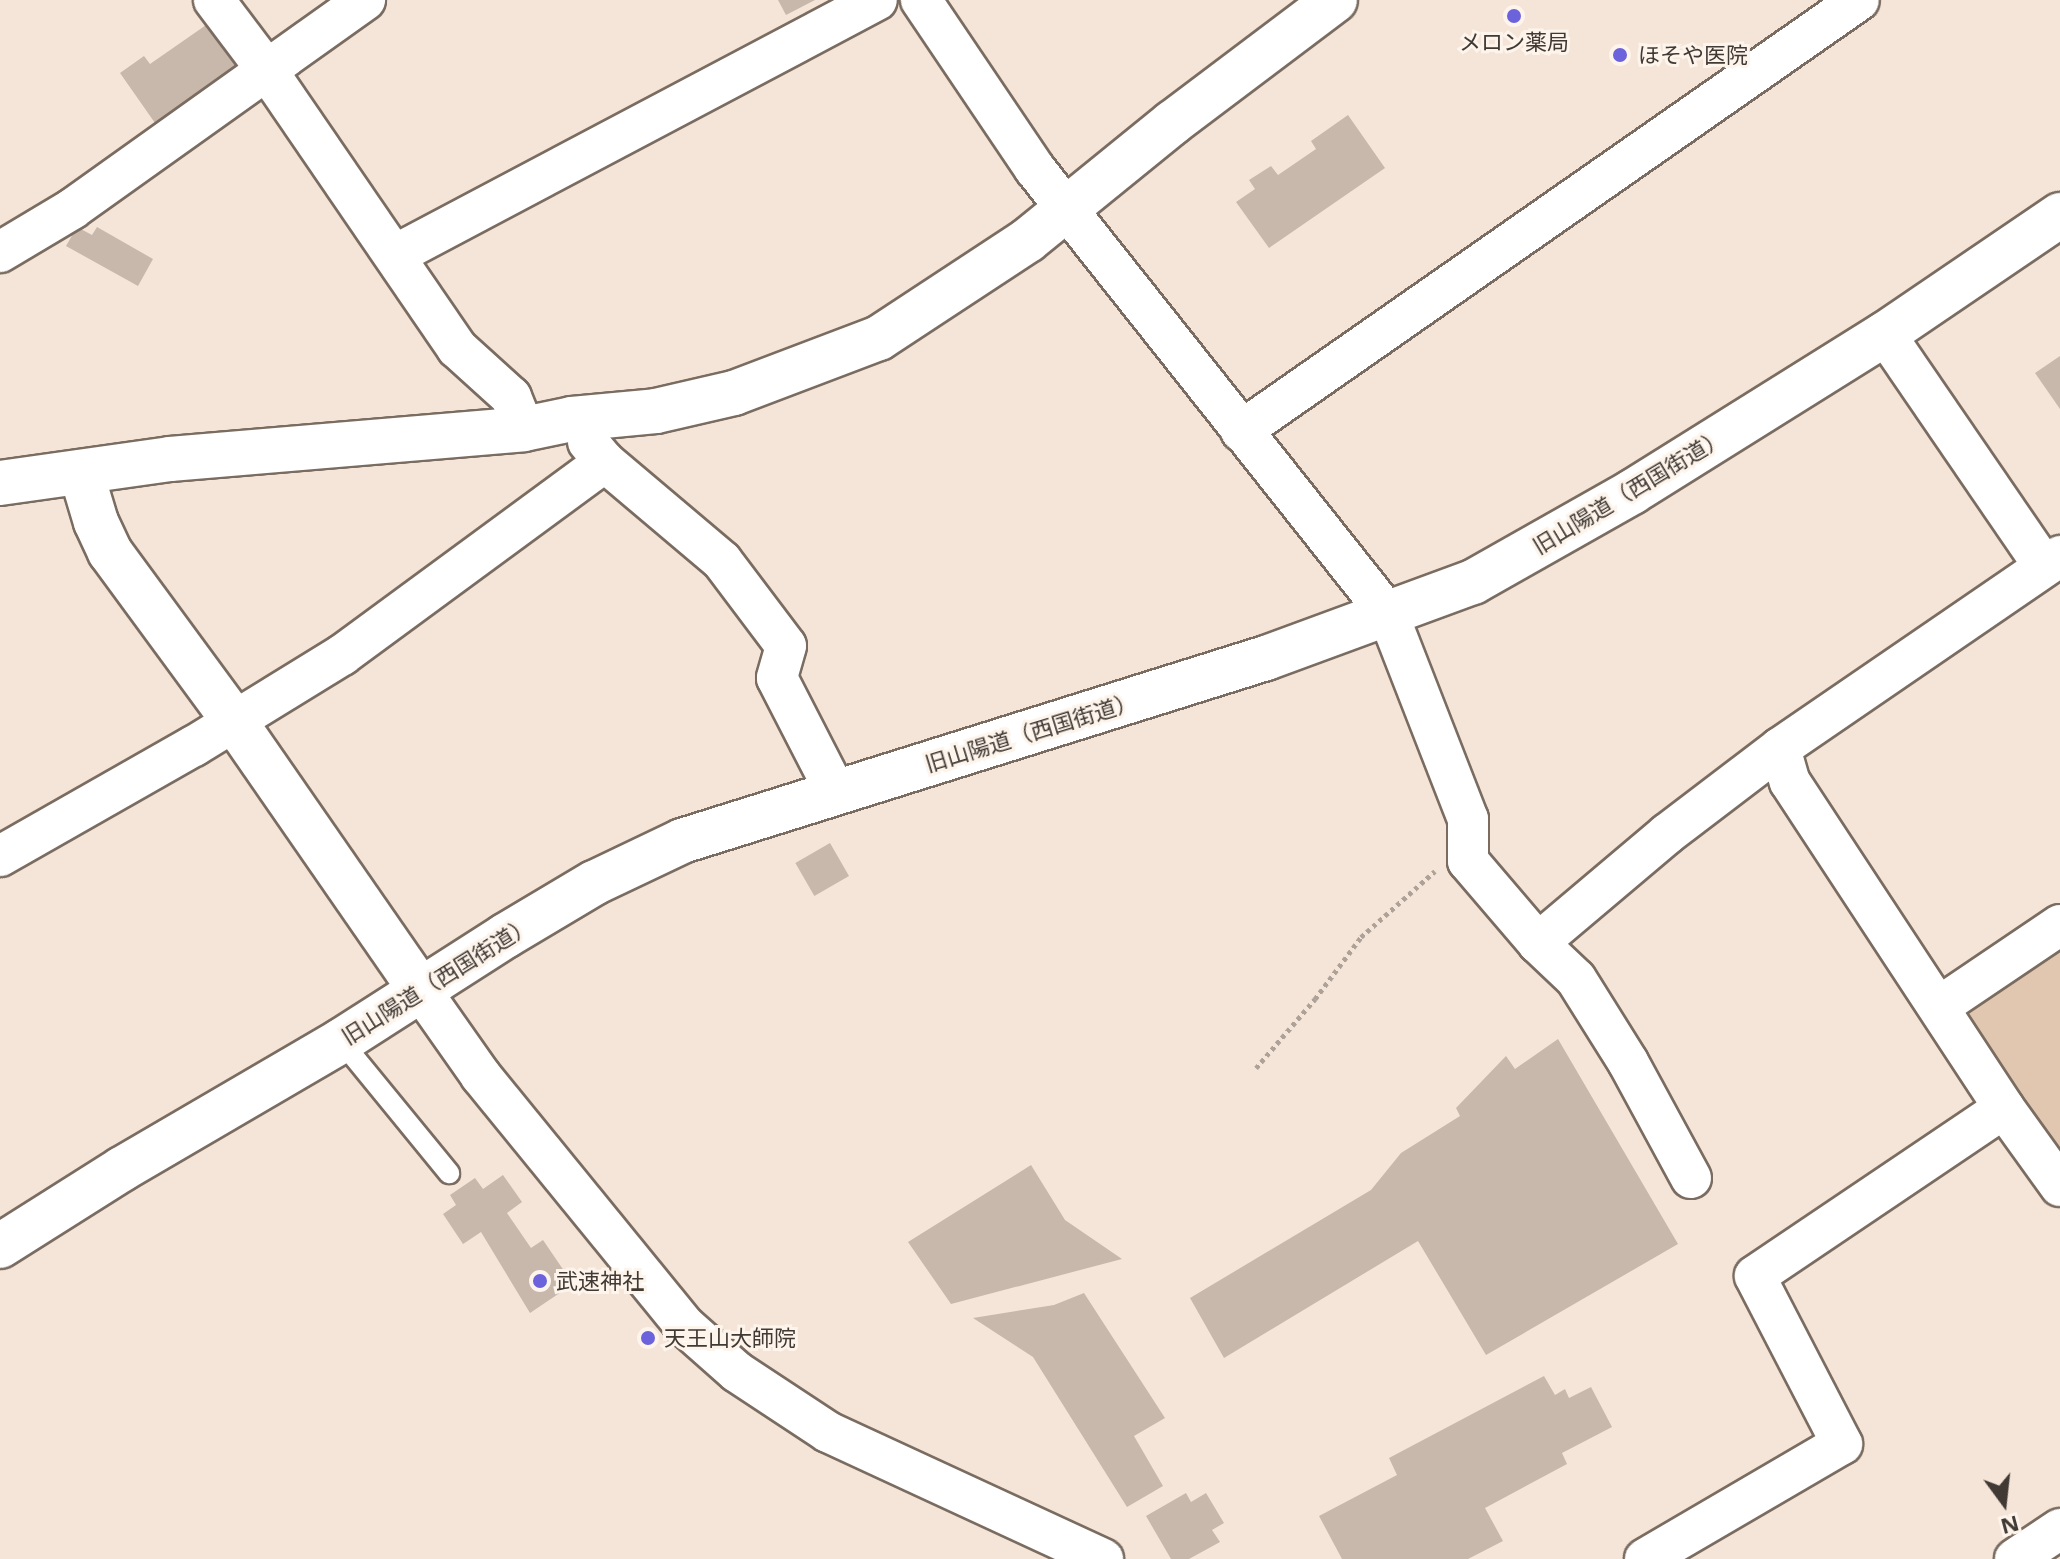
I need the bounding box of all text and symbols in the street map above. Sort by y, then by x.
marker: メロン薬局 [1505,7,1523,25]
place label: メロン薬局 [1459,29,1569,55]
place label: ほそや医院 [1638,42,1748,68]
marker: ほそや医院 [1609,44,1631,66]
street label: 旧山陽道（西国街道） [1528,423,1730,559]
street label: 旧山陽道（西国街道） [922,687,1140,777]
street label: 旧山陽道（西国街道） [337,911,537,1049]
place label: 武速神社 [556,1268,644,1294]
marker: 武速神社 [531,1272,549,1290]
place label: 天王山大師院 [664,1325,796,1351]
marker: 天王山大師院 [639,1329,657,1347]
north arrow [1964,1463,2044,1543]
text: N [1998,1509,2023,1543]

